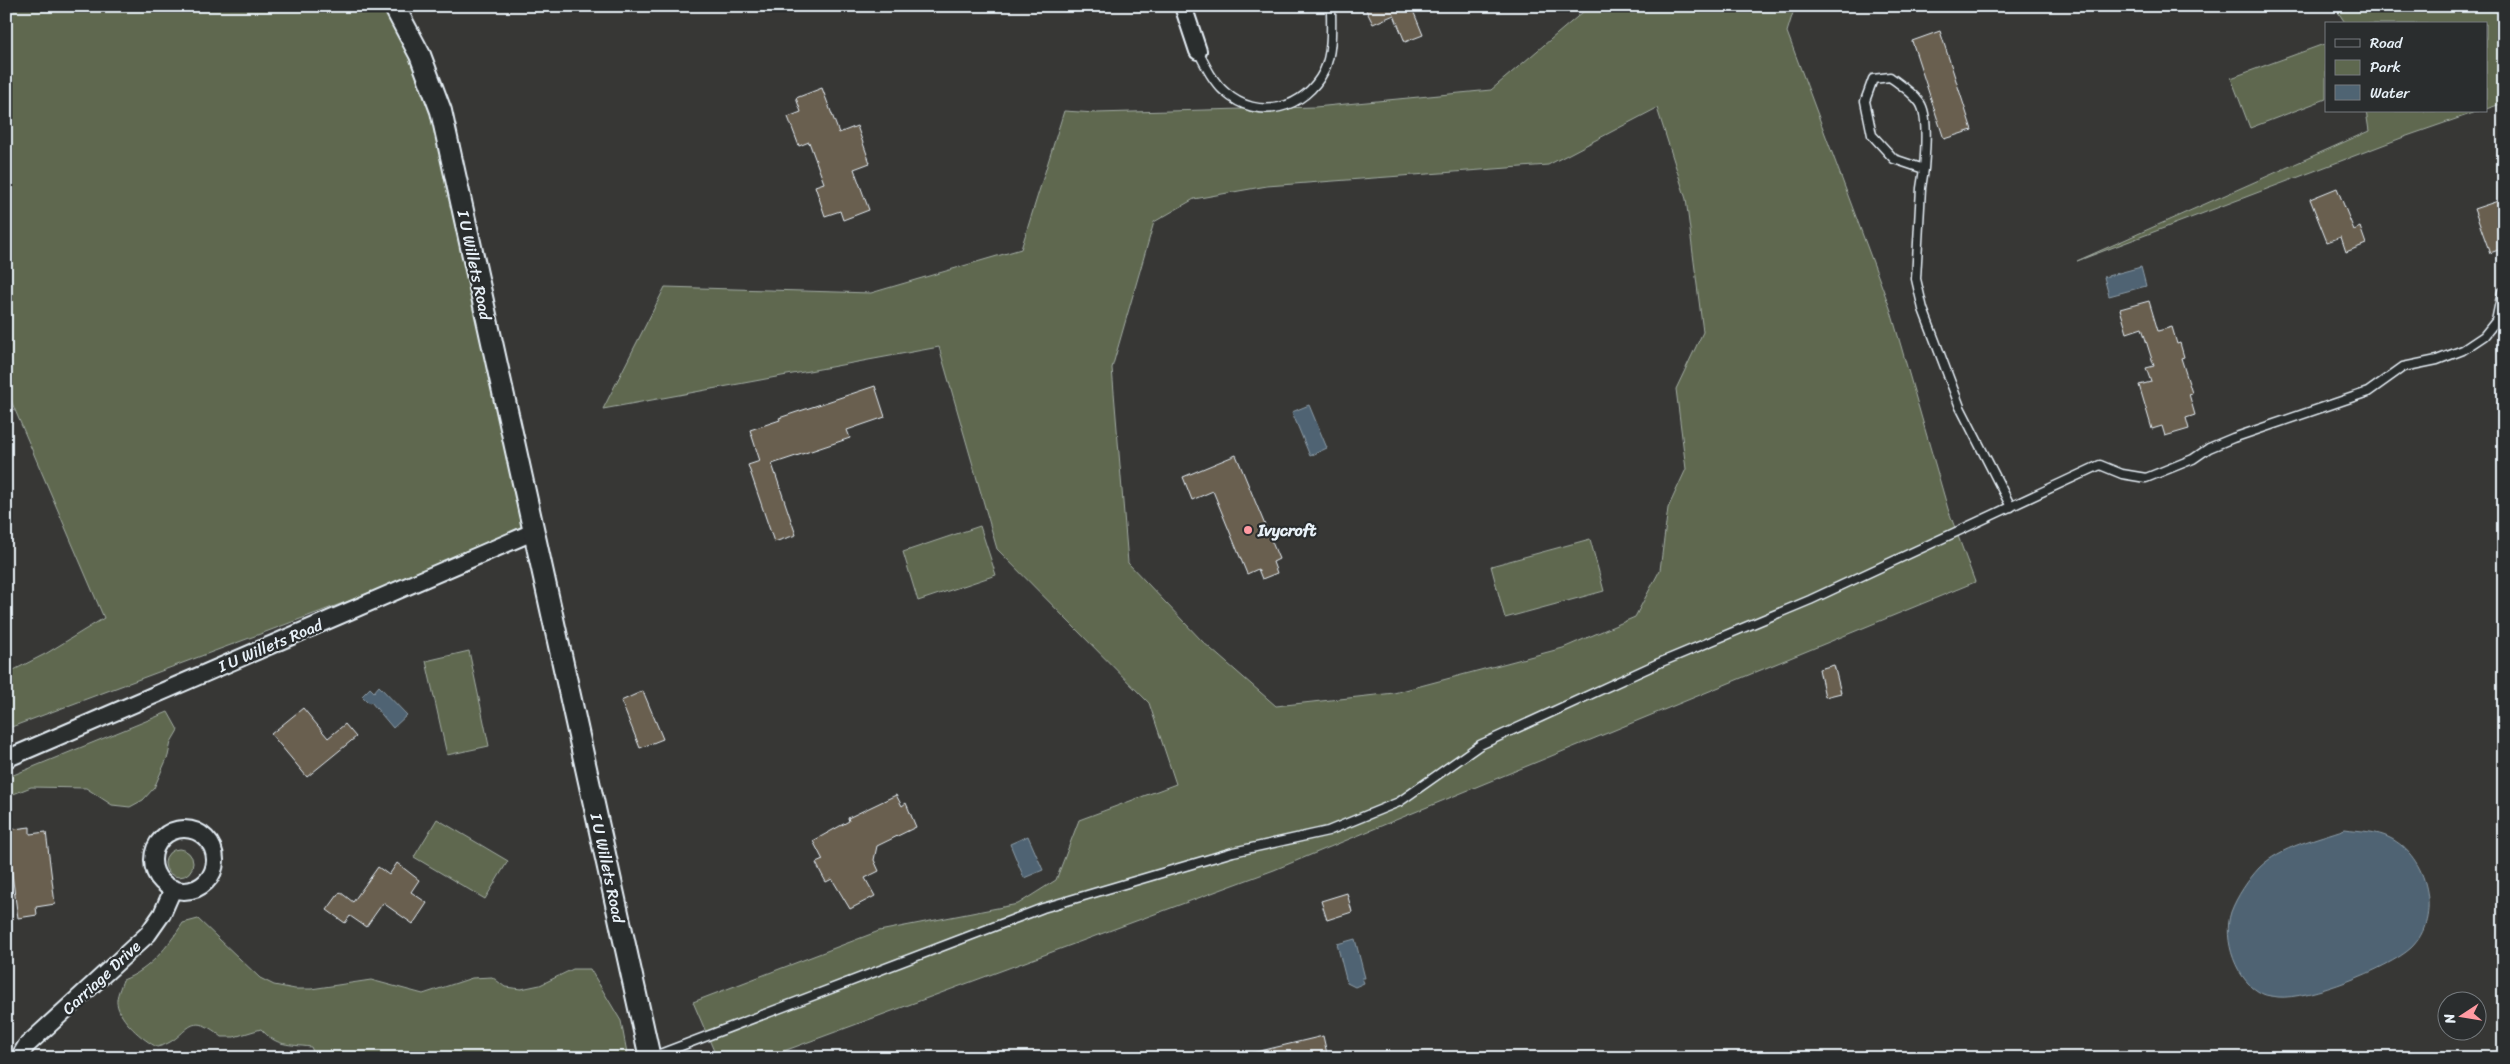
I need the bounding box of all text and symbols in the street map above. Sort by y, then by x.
legend [2325,22,2488,112]
text: Road [2370,30,2403,56]
text: Park [2370,54,2401,80]
text: Water [2370,80,2410,106]
street label: I U Willets Road [449,207,501,324]
place label: Ivycroft [1257,516,1317,545]
marker: Ivycroft [1242,524,1254,536]
street label: I U Willets Road [212,610,329,681]
street label: I U Willets Road [582,810,634,927]
street label: Carriage Drive [55,933,148,1022]
north arrow [2438,992,2488,1042]
text: N [2436,1011,2463,1027]

